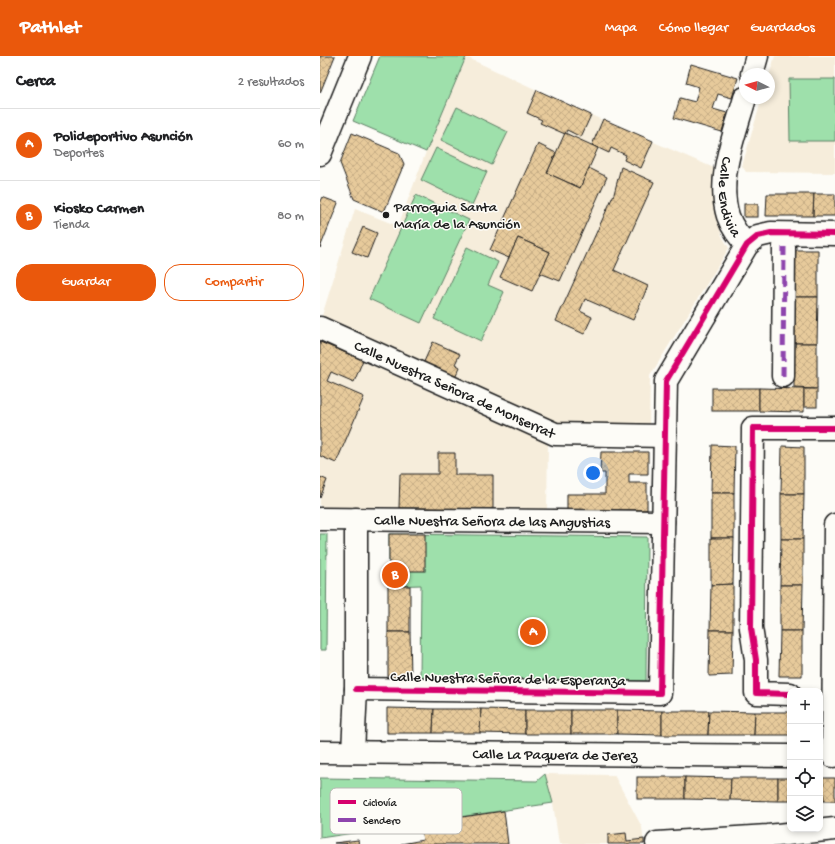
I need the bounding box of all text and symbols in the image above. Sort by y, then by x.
text: Pathlet [20,17,81,40]
text: Mapa [605,20,637,37]
text: Cómo llegar [659,20,728,37]
text: Guardados [750,20,815,37]
north arrow [739,68,775,104]
text: Cerca [16,72,55,92]
text: 2 resultados [238,75,304,90]
text: Polideportivo Asunción [54,128,193,146]
text: A [25,137,33,152]
text: 60 m [278,137,304,152]
text: Deportes [54,146,104,161]
street label: Calle Endivia [713,155,744,242]
place label: Parroquia Santa María de la Asunción [393,199,520,234]
text: Kiosko Carmen [54,200,144,218]
text: B [26,209,32,224]
text: 80 m [277,209,304,224]
marker: Parroquia Santa María de la Asunción [381,210,391,220]
text: Tienda [54,218,90,233]
button: Guardar [16,264,156,301]
button: Compartir [164,264,304,301]
street label: Calle Nuestra Señora de Monserrat [351,338,559,445]
your location [583,463,603,483]
street label: Calle Nuestra Señora de las Angustias [374,512,610,533]
pin: B [382,560,408,590]
pin: A [520,617,546,647]
street label: Calle Nuestra Señora de la Esperanza [390,669,627,691]
map controls [787,688,823,832]
button: + [787,688,823,724]
button: − [787,724,823,760]
street label: Calle La Paquera de Jerez [472,746,638,766]
button: locate [787,760,823,796]
legend [330,788,462,834]
button: layers [787,796,823,832]
text: Ciclovía [363,798,397,810]
text: Sendero [363,816,401,828]

